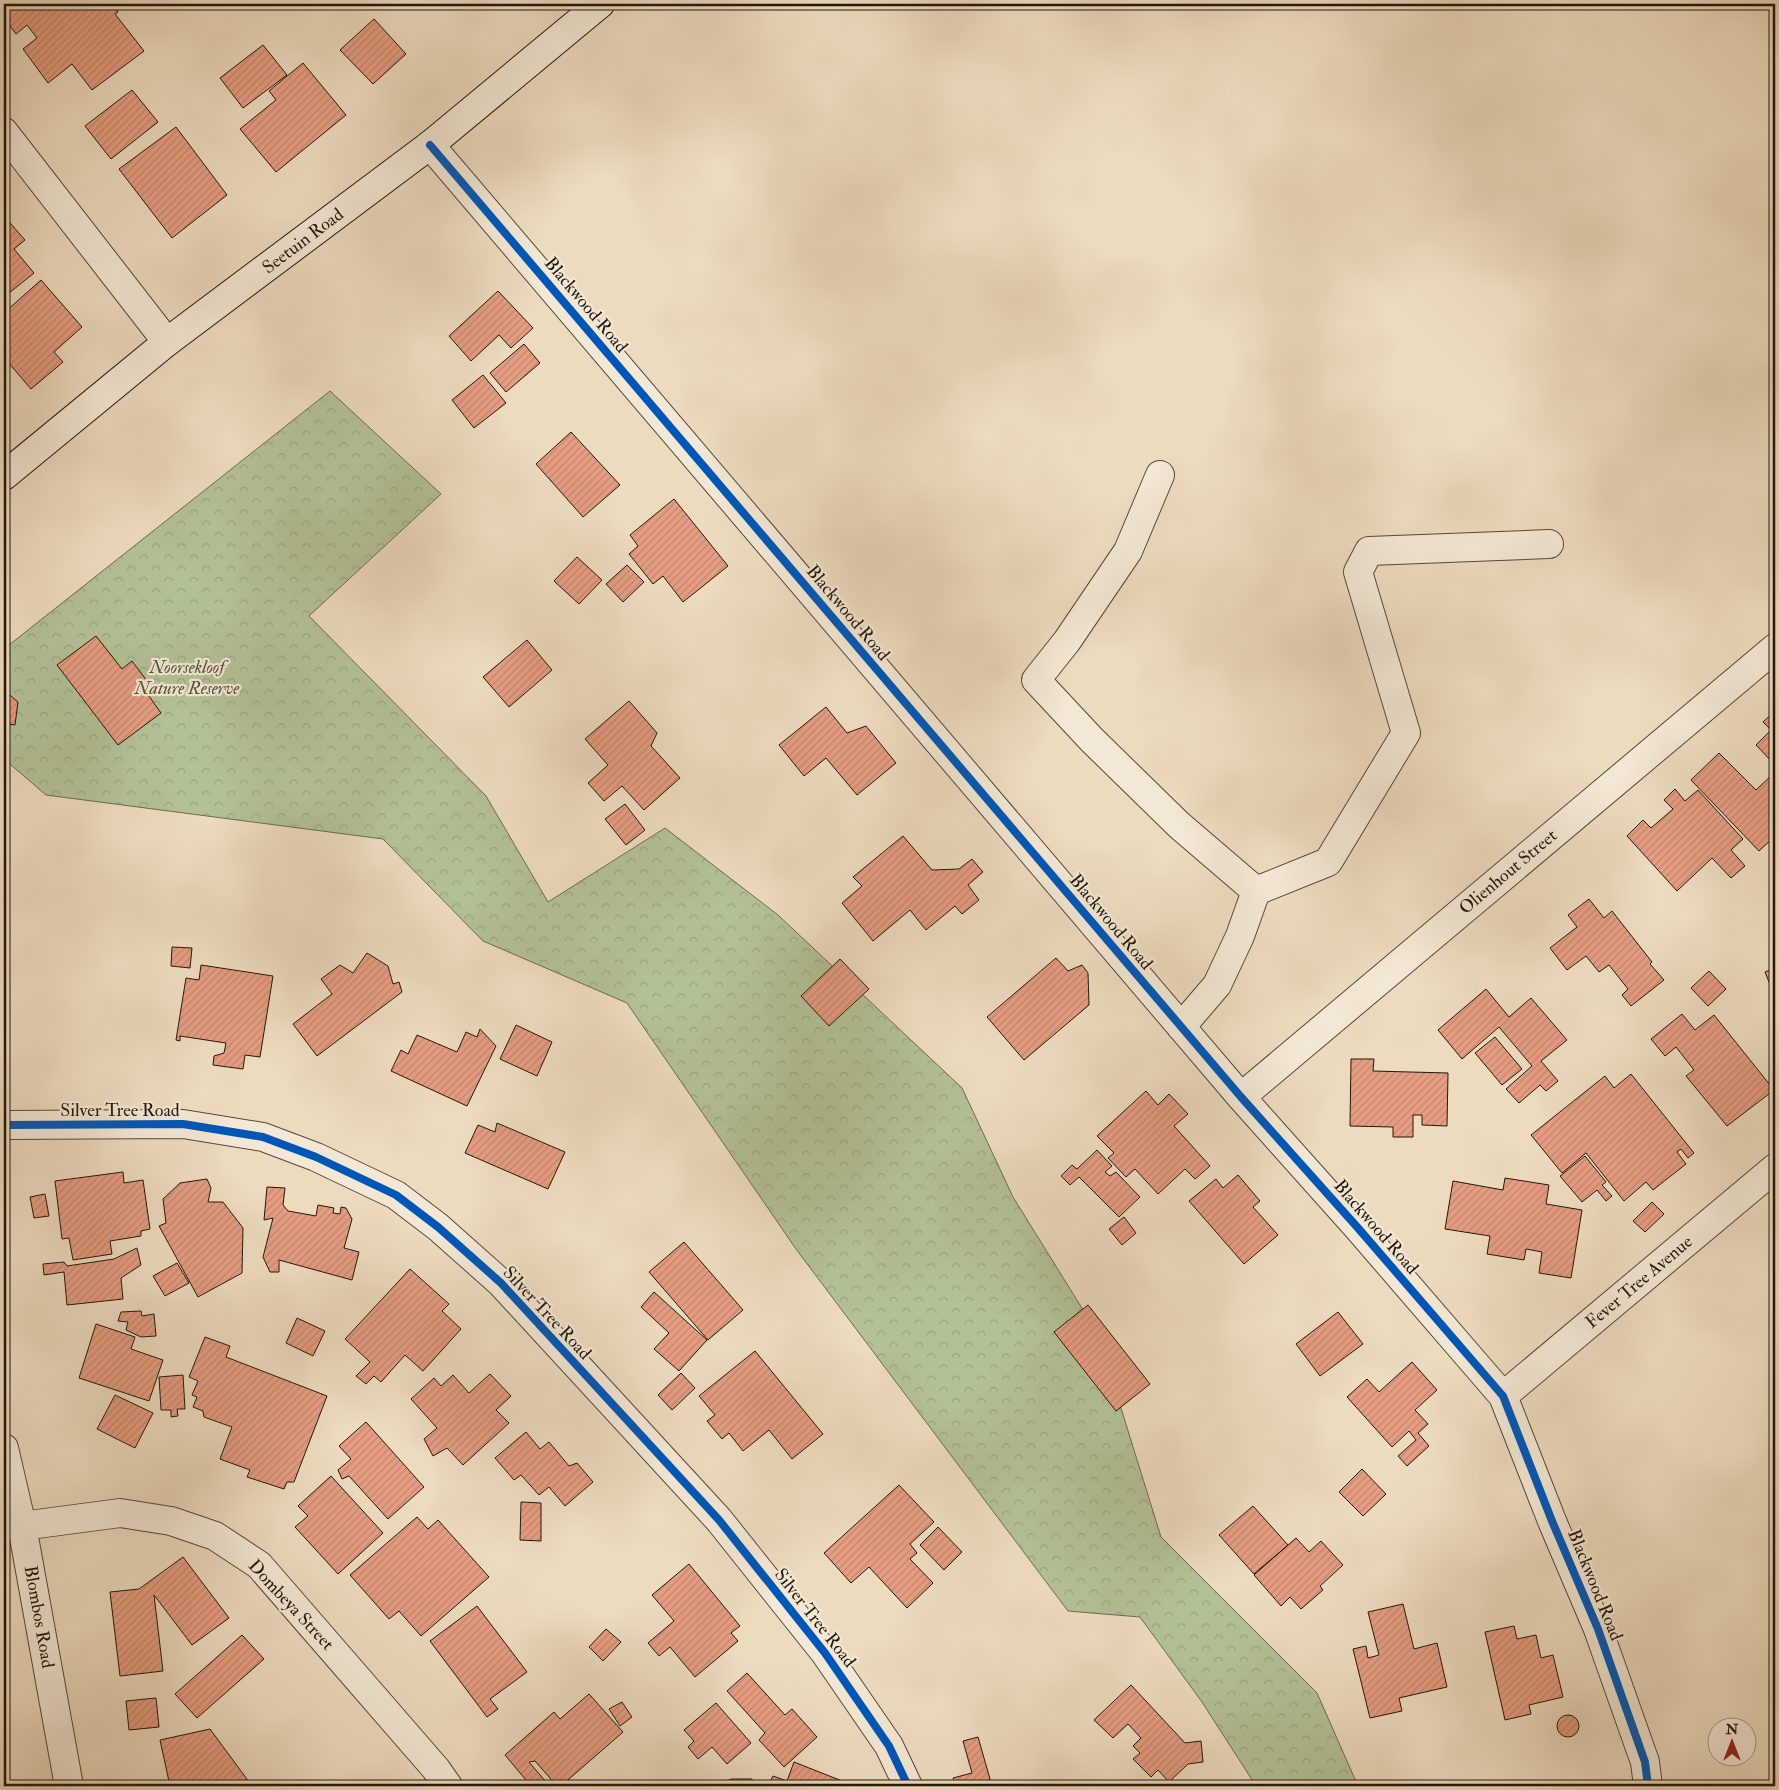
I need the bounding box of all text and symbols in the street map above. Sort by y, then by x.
street label: Seetuin Road [258,203,348,279]
street label: Blackwood Road [539,252,633,358]
street label: Blackwood Road [801,560,895,666]
park label: Noorsekloof Nature Reserve [134,656,240,700]
street label: Olienhout Street [1454,824,1562,920]
street label: Blackwood Road [1064,869,1158,975]
street label: Silver Tree Road [60,1099,180,1122]
street label: Blackwood Road [1329,1175,1423,1279]
street label: Fever Tree Avenue [1581,1230,1698,1334]
street label: Silver Tree Road [498,1261,596,1365]
street label: Blackwood Road [1562,1526,1628,1644]
street label: Dombeya Street [243,1555,339,1655]
street label: Blombos Road [19,1564,59,1670]
street label: Silver Tree Road [769,1564,861,1672]
north arrow [1706,1718,1756,1768]
text: N [1725,1721,1739,1738]

